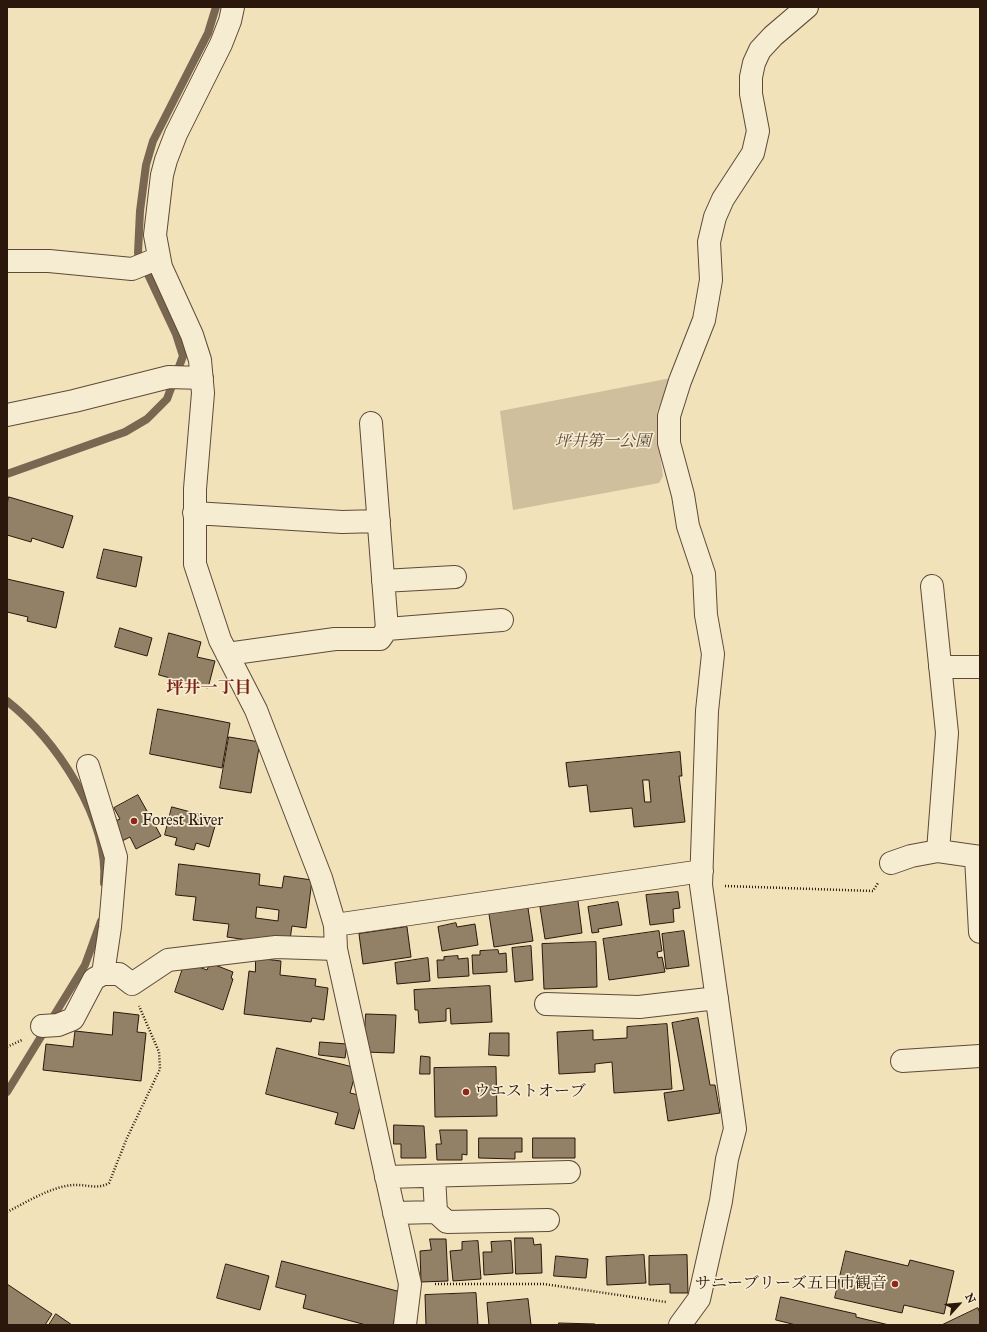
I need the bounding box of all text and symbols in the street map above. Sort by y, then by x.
park label: 坪井第一公園 [555,432,651,452]
district label: 坪井一丁目 [167,679,251,699]
place label: Forest River [142,811,223,831]
marker: Forest River [129,816,139,826]
place label: ウエストオーブ [474,1082,586,1102]
marker: ウエストオーブ [461,1087,471,1097]
place label: サニーブリーズ五日市観音 [695,1274,887,1294]
marker: サニーブリーズ五日市観音 [890,1279,900,1289]
north arrow [939,1284,979,1324]
text: N [962,1291,978,1305]

